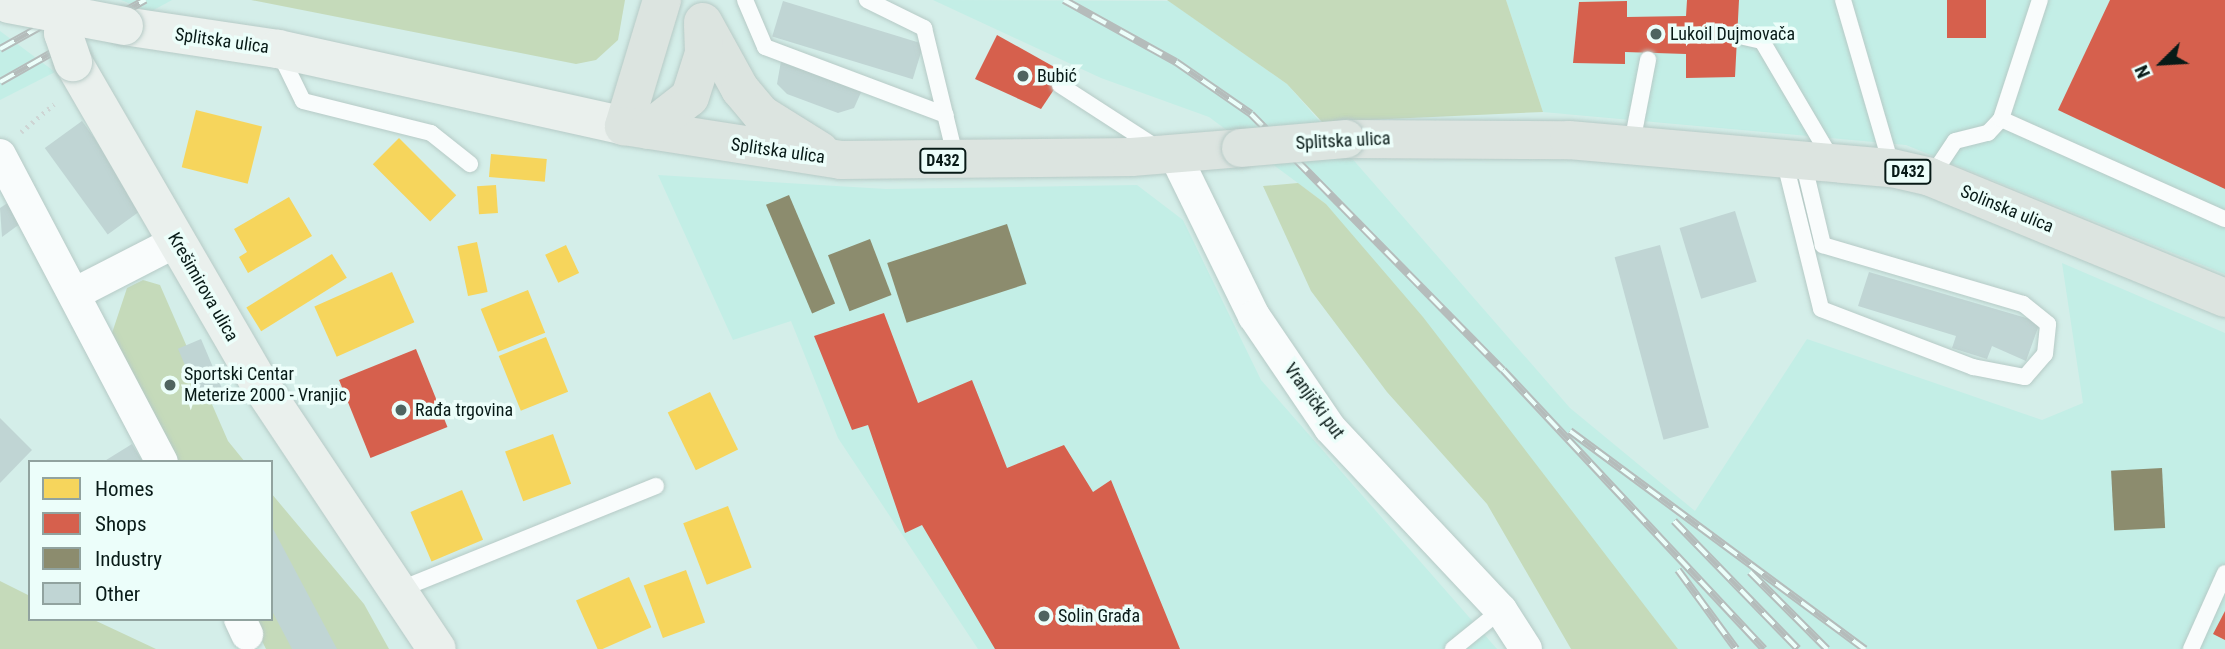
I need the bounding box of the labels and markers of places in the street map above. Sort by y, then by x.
place label: Lukoil Dujmovača [1670,23,1795,45]
marker: Lukoil Dujmovača [1648,26,1664,42]
place label: Bubić [1037,65,1077,87]
marker: Bubić [1015,68,1031,84]
place label: Sportski Centar Meterize 2000 - Vranjic [184,364,347,406]
marker: Sportski Centar Meterize 2000 - Vranjic [162,377,178,393]
place label: Rađa trgovina [415,399,513,421]
marker: Rađa trgovina [393,402,409,418]
place label: Solin Građa [1058,605,1140,627]
marker: Solin Građa [1036,608,1052,624]

